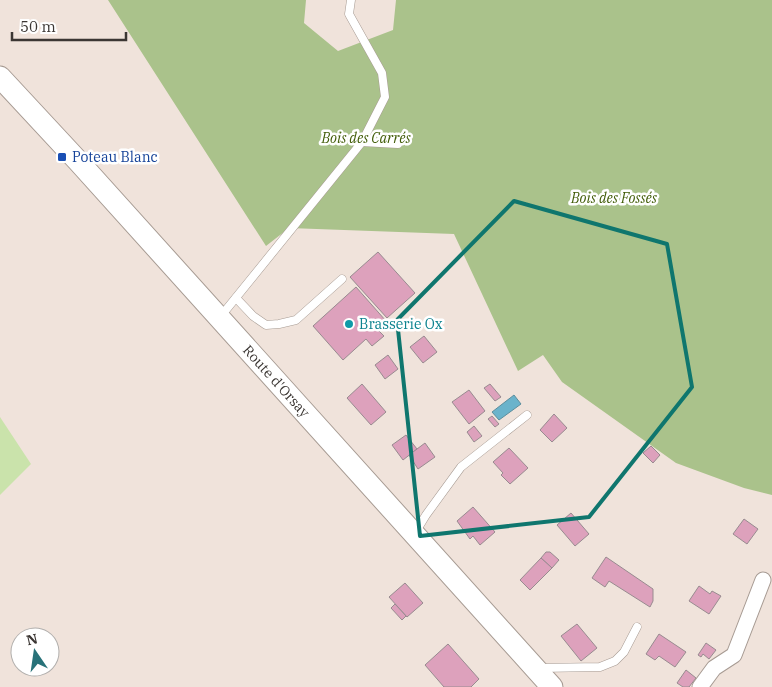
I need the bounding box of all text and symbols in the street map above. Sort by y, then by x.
scale bar [12,10,126,42]
text: 50 m [20,17,56,36]
park label: Bois des Carrés [320,129,411,147]
place label: Poteau Blanc [72,148,158,166]
marker: Poteau Blanc [56,151,68,163]
park label: Bois des Fossés [570,189,658,207]
place label: Brasserie Ox [359,315,443,333]
marker: Brasserie Ox [343,318,355,330]
street label: Route d'Orsay [239,341,314,421]
north arrow [10,627,60,677]
text: N [25,629,39,649]

